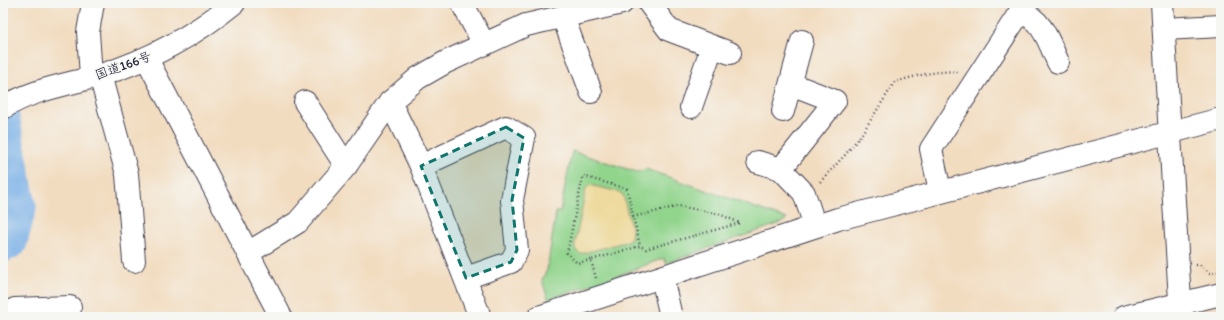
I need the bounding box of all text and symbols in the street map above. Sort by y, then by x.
street label: 国道166号 [93,48,153,83]

